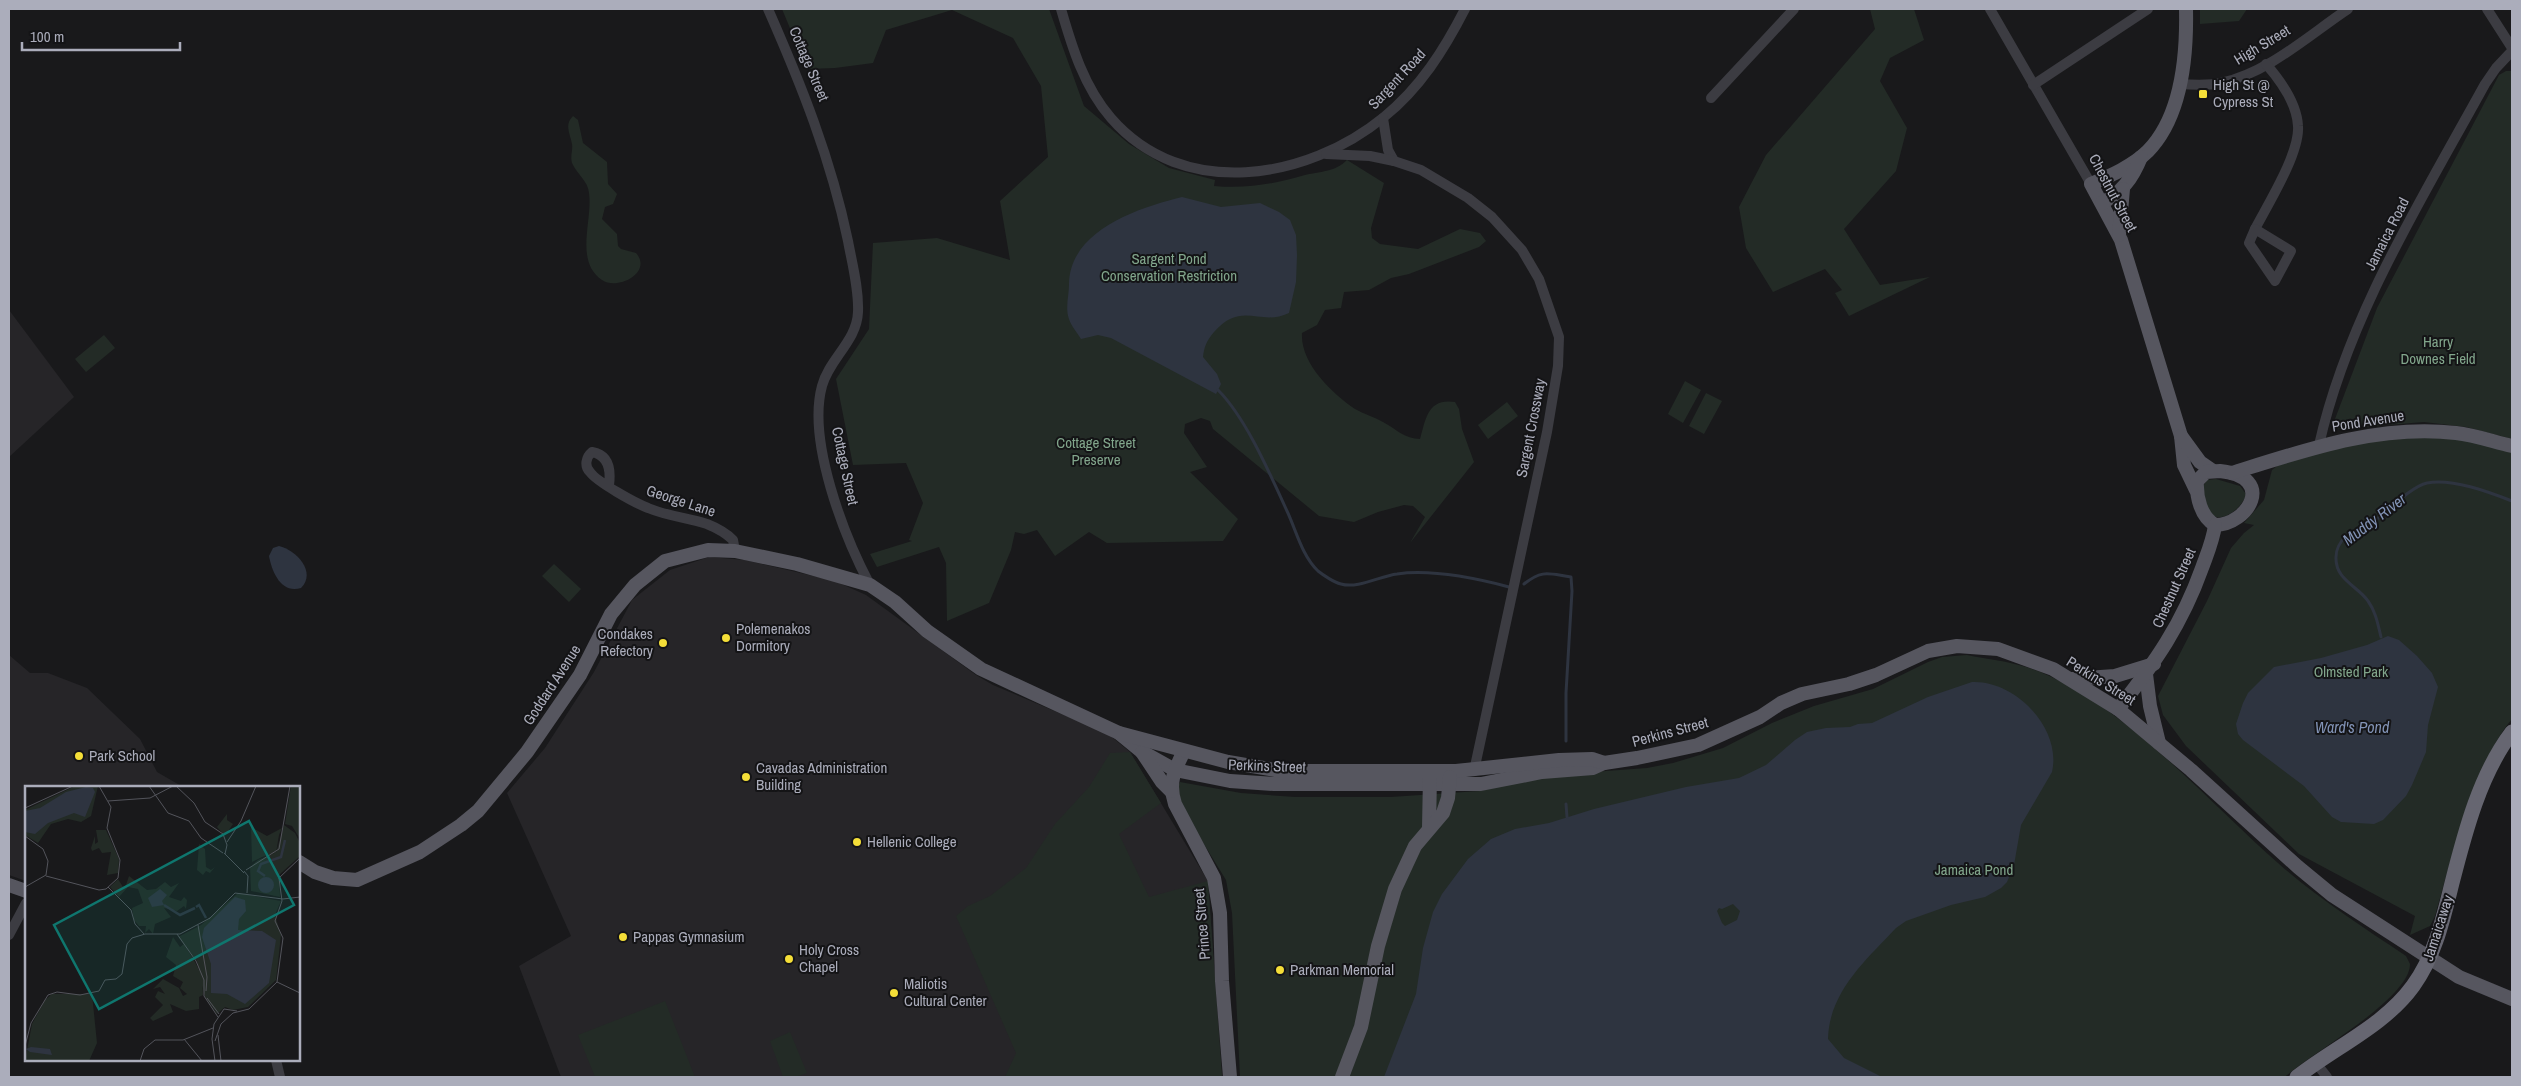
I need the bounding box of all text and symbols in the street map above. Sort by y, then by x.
street label: High Street [2230,19,2294,70]
scale bar [22,20,180,52]
street label: Cottage Street [784,23,835,105]
text: 100 m [30,26,64,47]
street label: Sargent Road [1363,44,1430,114]
place label: High St @ Cypress St [2213,74,2274,112]
marker: High St @ Cypress St [2197,88,2209,100]
street label: Chestnut Street [2084,150,2143,236]
street label: Jamaica Road [2359,194,2414,274]
park label: Sargent Pond Conservation Restriction [1101,248,1237,286]
park label: Harry Downes Field [2400,331,2476,369]
street label: Sargent Crossway [1511,376,1551,479]
street label: Pond Avenue [2330,404,2406,437]
street label: Cottage Street [827,425,864,507]
park label: Cottage Street Preserve [1056,432,1136,470]
street label: George Lane [644,479,719,522]
water label: Muddy River [2338,487,2411,550]
street label: Chestnut Street [2147,544,2201,631]
place label: Polemenakos Dormitory [736,618,811,656]
place label: Condakes Refectory [598,623,654,661]
marker: Polemenakos Dormitory [720,632,732,644]
marker: Condakes Refectory [657,637,669,649]
street label: Goddard Avenue [518,640,586,729]
street label: Perkins Street [2063,651,2140,710]
park label: Olmsted Park [2314,661,2389,682]
street label: Perkins Street [1630,711,1711,752]
water label: Ward's Pond [2315,716,2390,738]
place label: Park School [89,745,155,766]
marker: Park School [73,750,85,762]
street label: Perkins Street [1228,754,1307,777]
place label: Cavadas Administration Building [756,757,887,795]
marker: Cavadas Administration Building [740,771,752,783]
inset map [25,786,300,1061]
place label: Hellenic College [867,831,957,852]
marker: Hellenic College [851,836,863,848]
park label: Jamaica Pond [1935,859,2013,880]
street label: Prince Street [1188,887,1215,961]
street label: Jamaicaway [2417,891,2458,964]
place label: Pappas Gymnasium [633,926,744,947]
marker: Pappas Gymnasium [617,931,629,943]
place label: Holy Cross Chapel [799,939,859,977]
marker: Holy Cross Chapel [783,953,795,965]
place label: Parkman Memorial [1290,959,1394,980]
marker: Parkman Memorial [1274,964,1286,976]
place label: Maliotis Cultural Center [904,973,987,1011]
marker: Maliotis Cultural Center [888,987,900,999]

